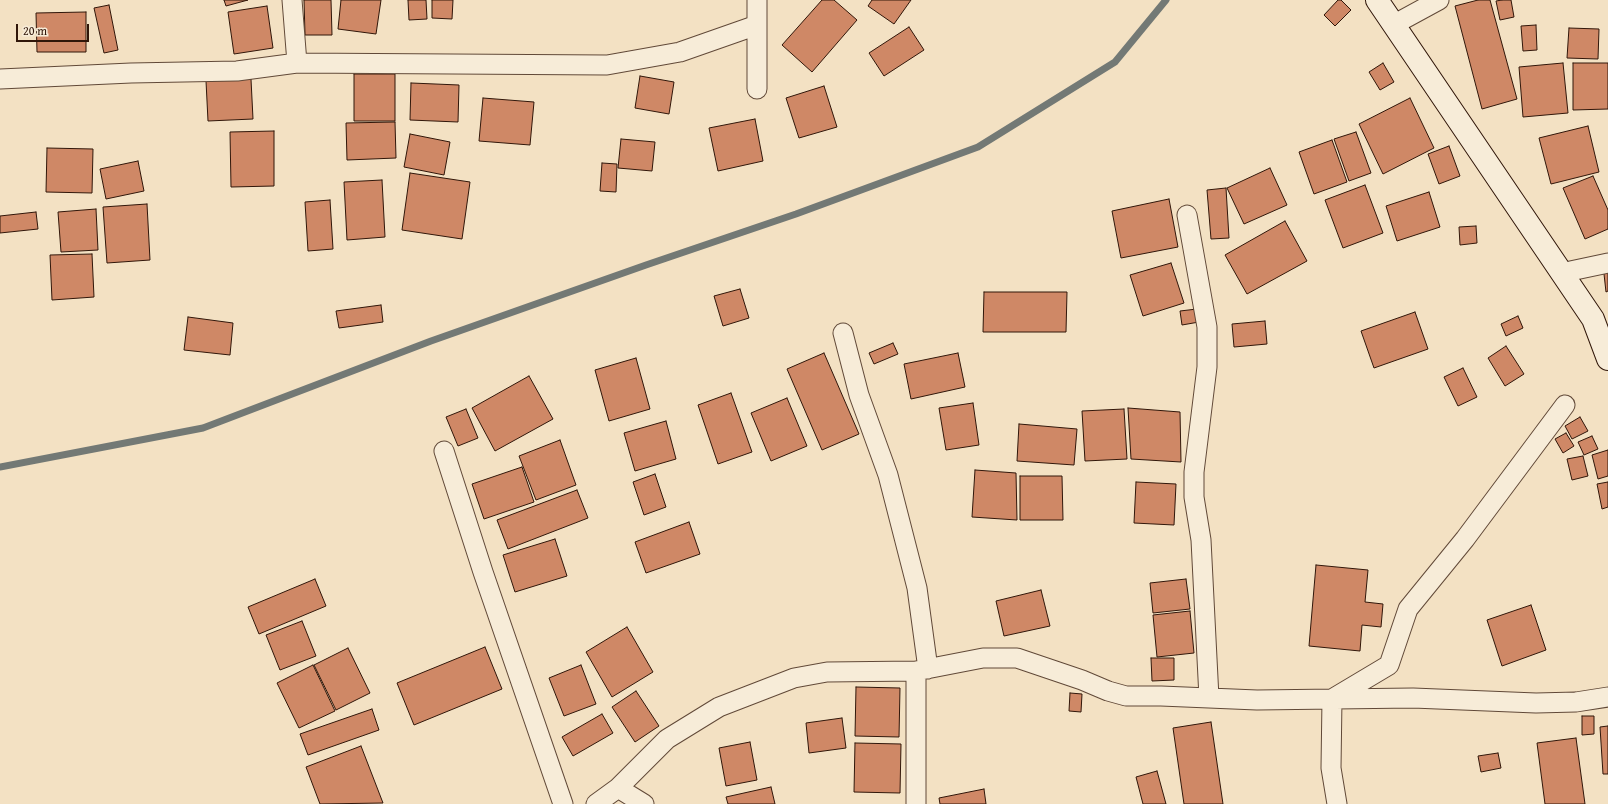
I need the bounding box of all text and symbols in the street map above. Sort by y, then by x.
scale bar [18,16,91,42]
text: 20 m [23,22,47,39]

